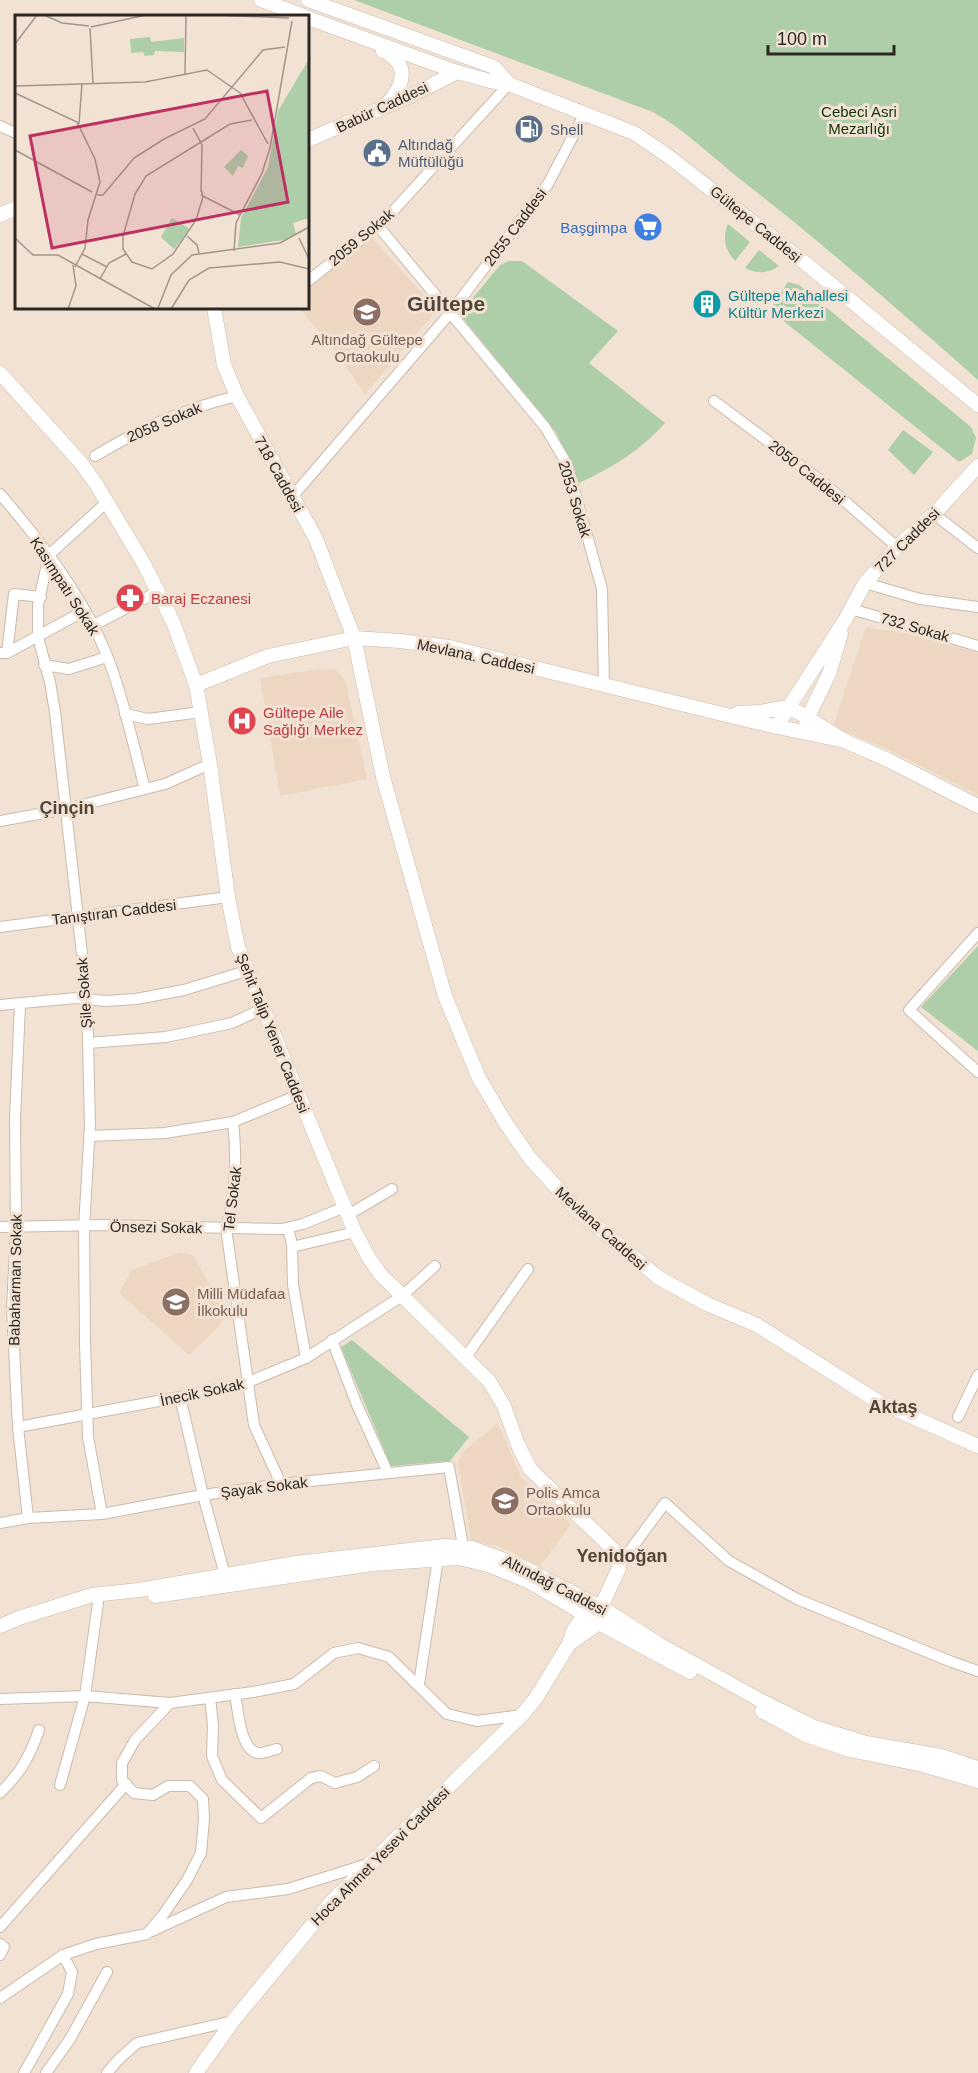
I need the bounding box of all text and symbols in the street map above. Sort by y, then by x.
inset map [15,15,309,309]
scale bar [768,18,894,56]
text: 100 m [777,29,827,49]
street label: Babür Caddesi [333,78,431,136]
park label: Cebeci Asri Mezarlığı [821,103,897,137]
fuel station icon: Shell [513,113,545,145]
place label: Shell [550,121,583,138]
place label: Altındağ Müftülüğü [398,136,464,170]
public building icon: Altındağ Müftülüğü [361,137,393,169]
street label: Gültepe Caddesi [707,182,805,266]
street label: 2055 Caddesi [480,185,550,269]
street label: 2059 Sokak [325,205,397,269]
supermarket icon: Başgimpa [632,211,664,243]
place label: Başgimpa [560,219,628,236]
place label: Gültepe Mahallesi Kültür Merkezi [728,287,848,321]
building icon: Gültepe Mahallesi Kültür Merkezi [691,288,723,320]
district label: Gültepe [407,292,485,315]
school or university icon: Altındağ Gültepe Ortaokulu [351,296,383,328]
place label: Altındağ Gültepe Ortaokulu [311,331,423,365]
street label: 2058 Sokak [124,399,204,445]
street label: 718 Caddesi [251,433,307,515]
street label: 2050 Caddesi [766,436,848,508]
street label: 2053 Sokak [555,459,595,540]
street label: 727 Caddesi [871,504,943,576]
street label: Kasımpatı Sokak [27,534,103,639]
pharmacy icon: Baraj Eczanesi [114,582,146,614]
place label: Baraj Eczanesi [151,590,251,607]
street label: 732 Sokak [879,609,952,645]
street label: Mevlana. Caddesi [416,635,536,677]
place label: Gültepe Aile Sağlığı Merkez [263,704,363,738]
hospital icon: Gültepe Aile Sağlığı Merkez [226,705,258,737]
district label: Çinçin [39,798,95,818]
street label: Tanıştıran Caddesi [51,896,177,928]
street label: Şehit Talip Yener Caddesi [233,951,313,1115]
street label: Şile Sokak [73,957,95,1029]
street label: Tel Sokak [220,1165,244,1232]
street label: Mevlana Caddesi [552,1183,650,1273]
street label: Babaharman Sokak [5,1213,25,1346]
street label: Önsezi Sokak [110,1218,203,1236]
place label: Milli Müdafaa İlkokulu [197,1285,286,1319]
school or university icon: Milli Müdafaa İlkokulu [160,1286,192,1318]
street label: İnecik Sokak [159,1375,246,1409]
district label: Aktaş [868,1397,918,1417]
street label: Şayak Sokak [220,1473,309,1501]
place label: Polis Amca Ortaokulu [526,1484,601,1518]
school or university icon: Polis Amca Ortaokulu [489,1485,521,1517]
district label: Yenidoğan [576,1546,668,1566]
street label: Altındağ Caddesi [500,1551,610,1619]
street label: Hoca Ahmet Yesevi Caddesi [307,1783,453,1929]

